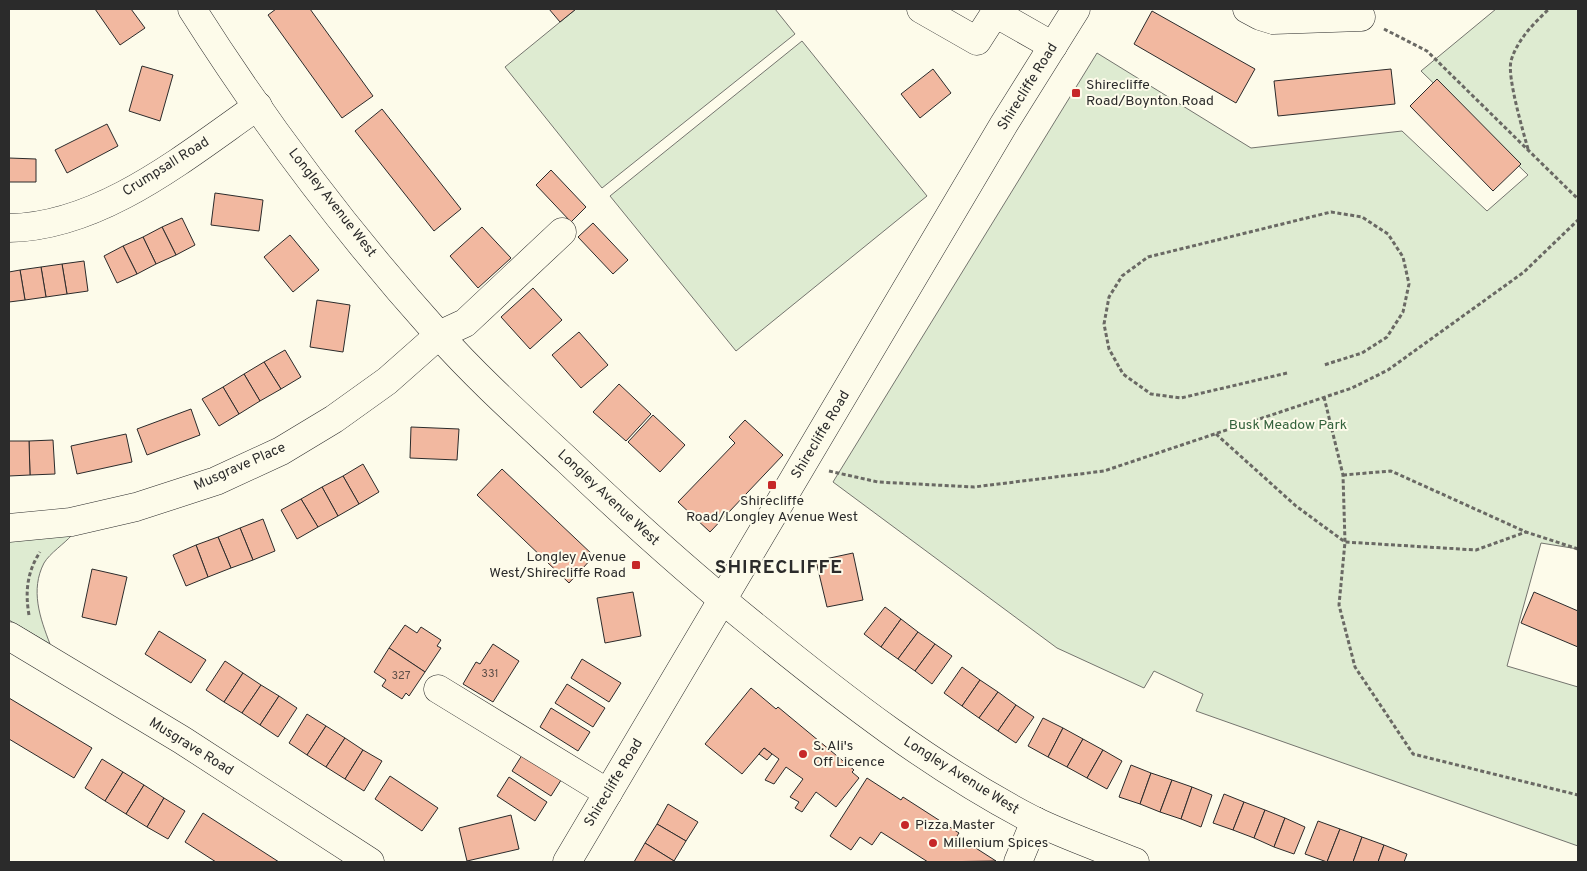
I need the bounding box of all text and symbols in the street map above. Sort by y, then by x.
street label: Shirecliffe Road [994,40,1062,134]
place label: Shirecliffe Road/Boynton Road [1086,77,1214,110]
marker: Shirecliffe Road/Boynton Road [1070,87,1082,99]
street label: Crumpsall Road [120,134,212,200]
street label: Longley Avenue West [284,145,380,261]
street label: Shirecliffe Road [788,388,854,482]
park label: Busk Meadow Park [1229,417,1347,434]
street label: Musgrave Place [191,439,289,495]
street label: Longley Avenue West [554,446,662,550]
marker: Shirecliffe Road/Longley Avenue West [766,479,778,491]
place label: Shirecliffe Road/Longley Avenue West [686,493,858,526]
place label: Longley Avenue West/Shirecliffe Road [489,549,626,582]
district label: SHIRECLIFFE [715,556,843,580]
marker: Longley Avenue West/Shirecliffe Road [630,559,642,571]
house number: 331 [481,667,499,681]
house number: 327 [392,669,411,683]
street label: Musgrave Road [146,714,236,780]
street label: Longley Avenue West [900,734,1022,818]
street label: Shirecliffe Road [581,736,647,830]
place label: S. Ali's Off Licence [813,738,885,771]
marker: S. Ali's Off Licence [797,748,809,760]
place label: Pizza Master [915,817,996,834]
marker: Pizza Master [899,819,911,831]
place label: Millenium Spices [943,835,1048,852]
marker: Millenium Spices [927,837,939,849]

